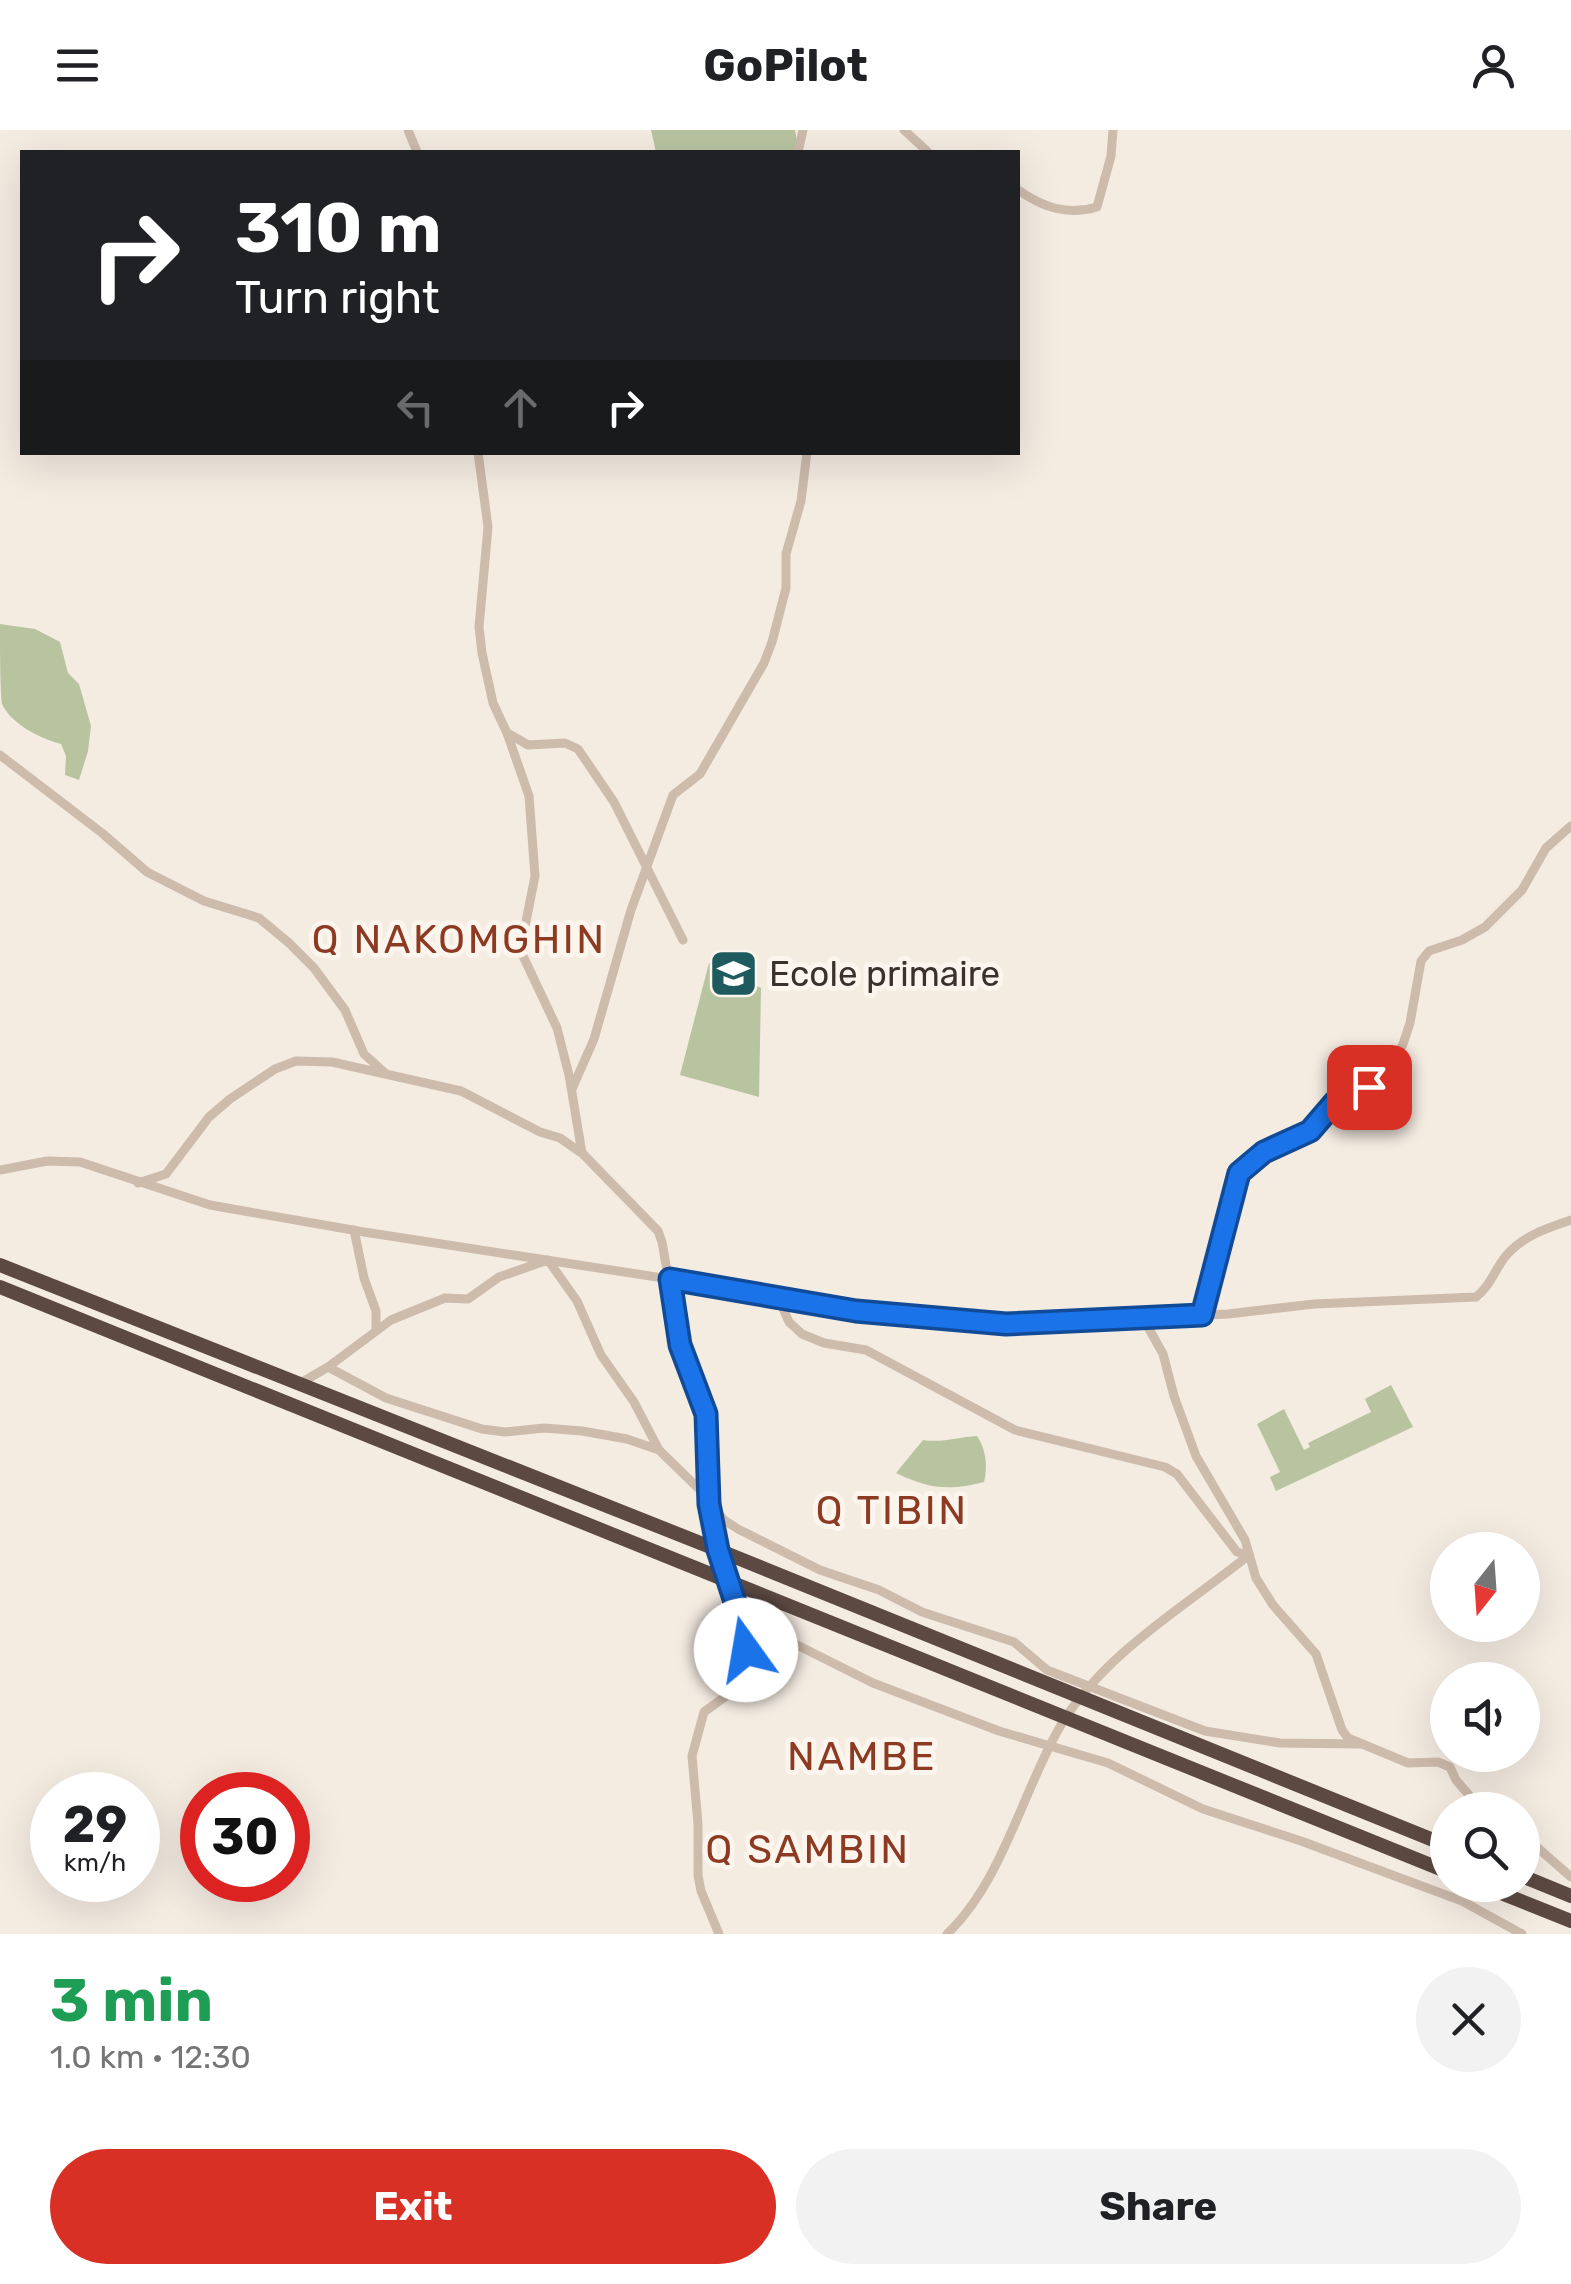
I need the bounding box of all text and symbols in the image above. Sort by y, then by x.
icon: menu [50,38,105,93]
icon: person [1466,38,1521,93]
text: GoPilot [703,39,868,92]
text: 310 m [235,187,442,270]
icon: right [70,190,200,320]
text: Turn right [235,271,439,324]
icon: left [388,380,443,435]
icon: ahead [493,380,548,435]
icon: right [598,380,653,435]
district label: Q NAKOMGHIN [312,916,606,963]
school or university icon: Ecole primaire [708,948,760,1000]
place label: Ecole primaire [769,953,1000,995]
pin [1327,1045,1412,1130]
icon: arrive [1342,1060,1397,1115]
district label: Q TIBIN [816,1487,968,1534]
north arrow [1430,1532,1540,1642]
map controls [1430,1532,1540,1902]
position arrow [694,1598,798,1702]
button: sound [1430,1662,1540,1772]
district label: NAMBE [787,1733,937,1780]
speed limit sign: 30 [180,1772,310,1902]
button: search [1430,1792,1540,1902]
text: 29 [63,1795,127,1855]
district label: Q SAMBIN [705,1826,911,1873]
text: km/h [64,1848,126,1877]
text: 3 min [50,1965,213,2036]
button: close [1416,1967,1521,2072]
text: 1.0 km · 12:30 [50,2038,251,2076]
button: Exit [50,2149,776,2264]
button: Share [796,2149,1521,2264]

